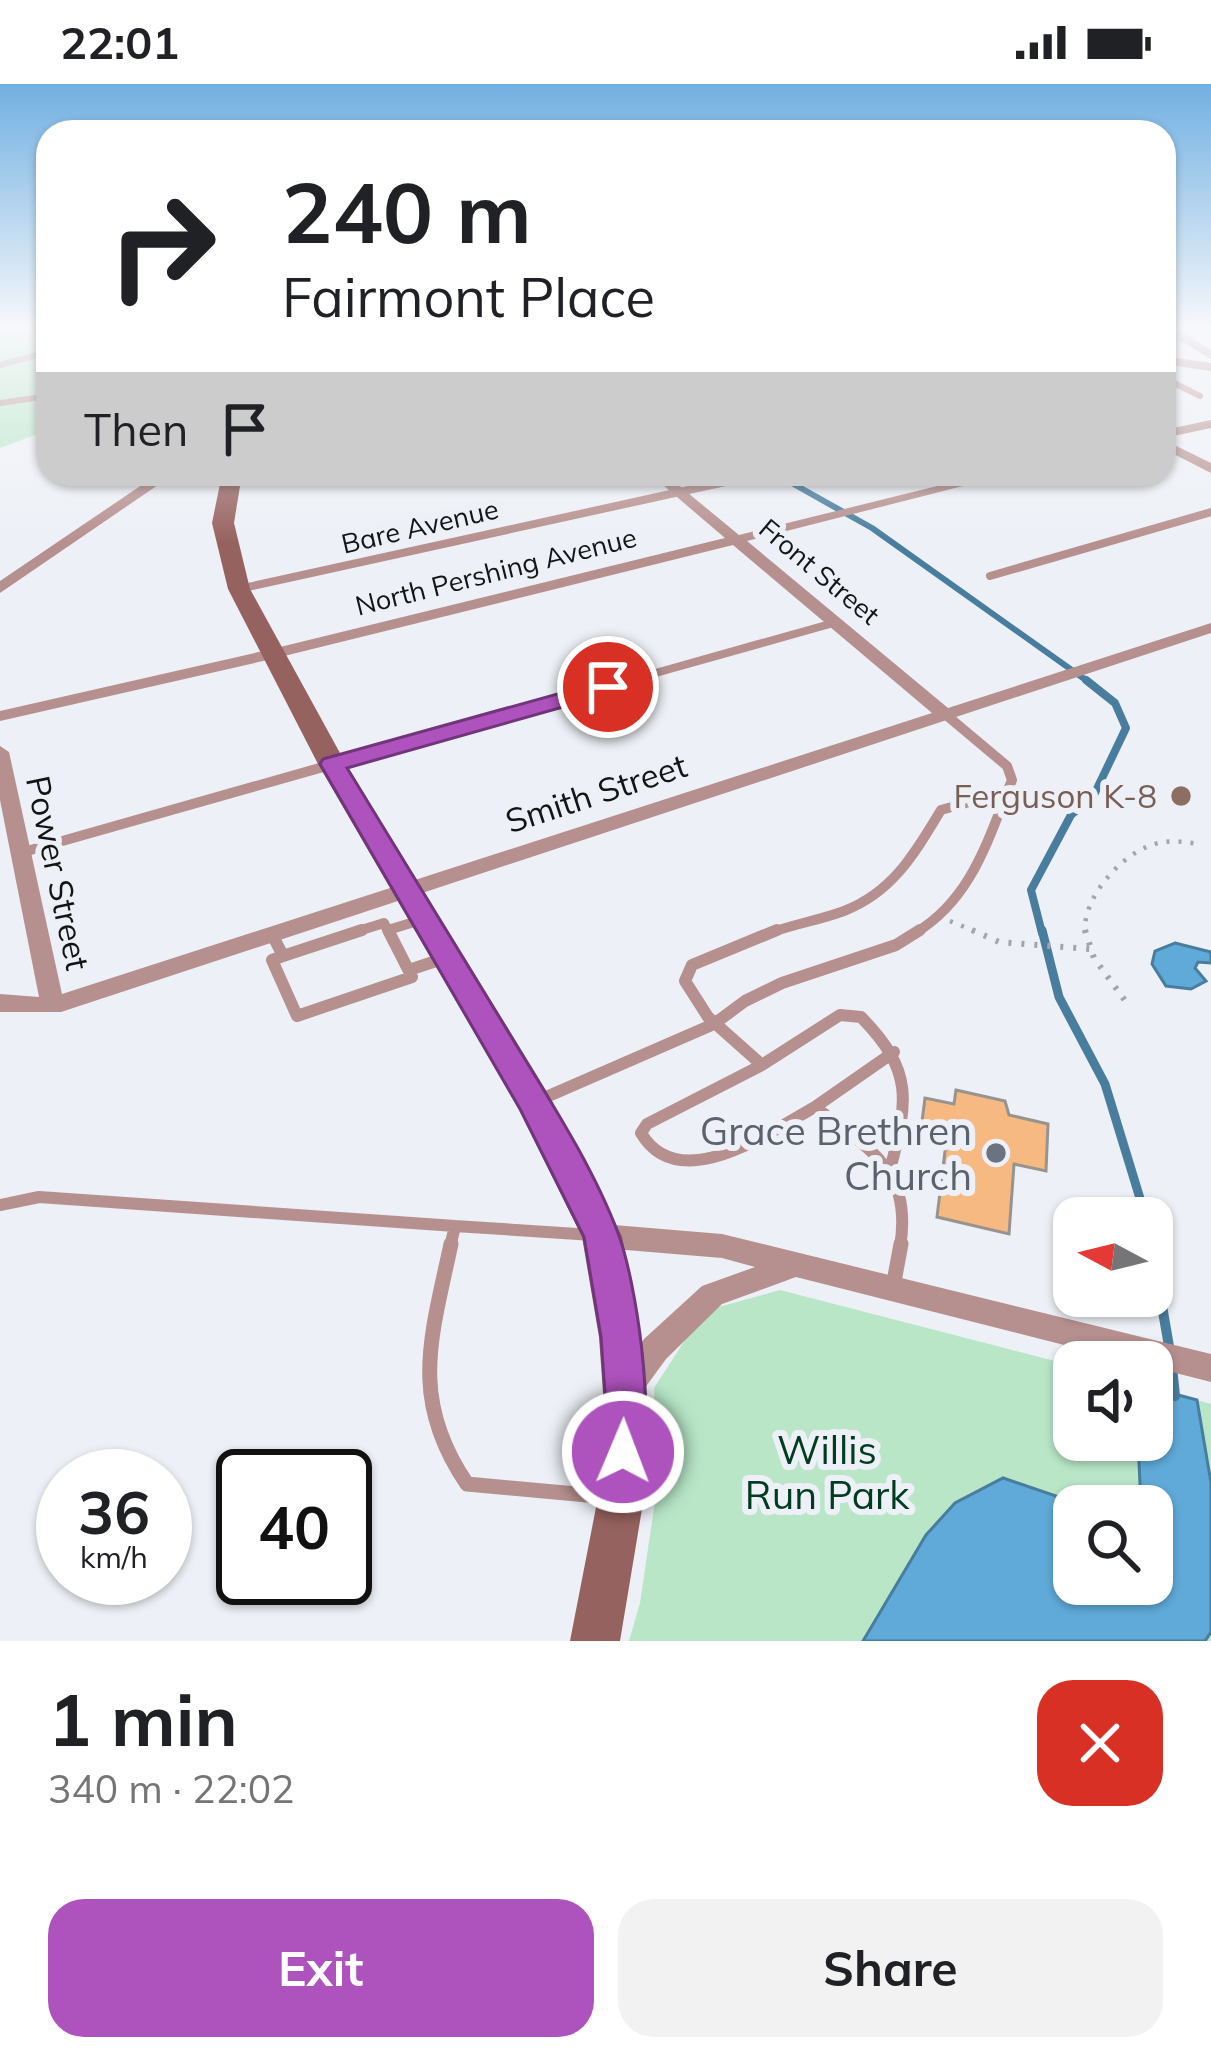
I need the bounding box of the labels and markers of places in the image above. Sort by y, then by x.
pin [557,636,659,738]
place label: Ferguson K-8 [953,775,1157,816]
marker: Ferguson K-8 [1168,783,1194,809]
place label: Grace Brethren Church [700,1106,972,1200]
marker: Grace Brethren Church [983,1140,1009,1166]

